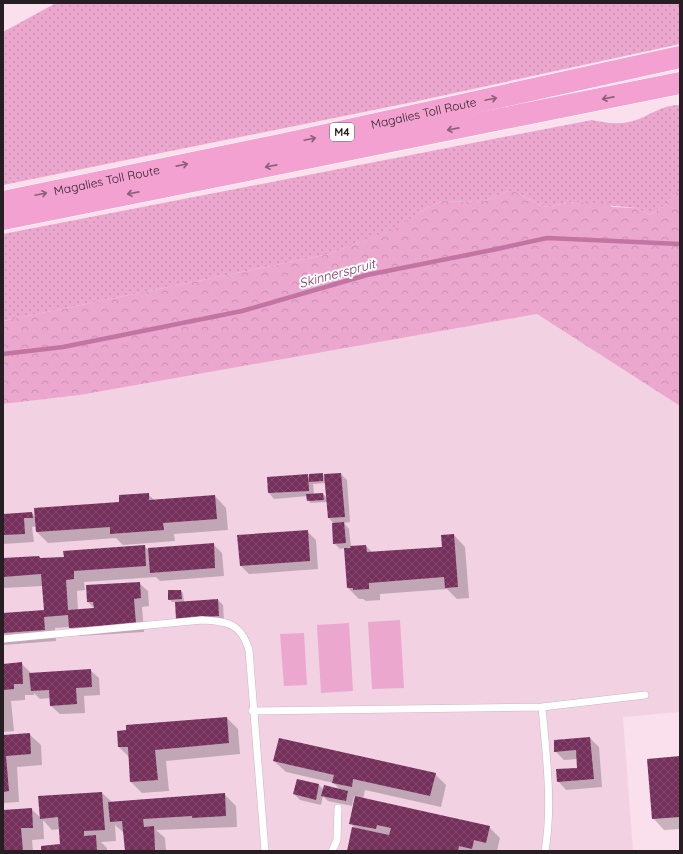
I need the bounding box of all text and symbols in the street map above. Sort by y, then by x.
street label: Magalies Toll Route [369,94,478,132]
one-way arrow [485,95,498,103]
one-way arrow [602,95,615,103]
road number: M4 [330,123,354,141]
one-way arrow [447,126,460,134]
one-way arrow [303,134,316,142]
one-way arrow [175,161,188,169]
street label: Magalies Toll Route [52,162,161,198]
one-way arrow [265,162,278,170]
one-way arrow [34,190,47,198]
one-way arrow [127,190,140,198]
water label: Skinnerspruit [297,255,378,291]

